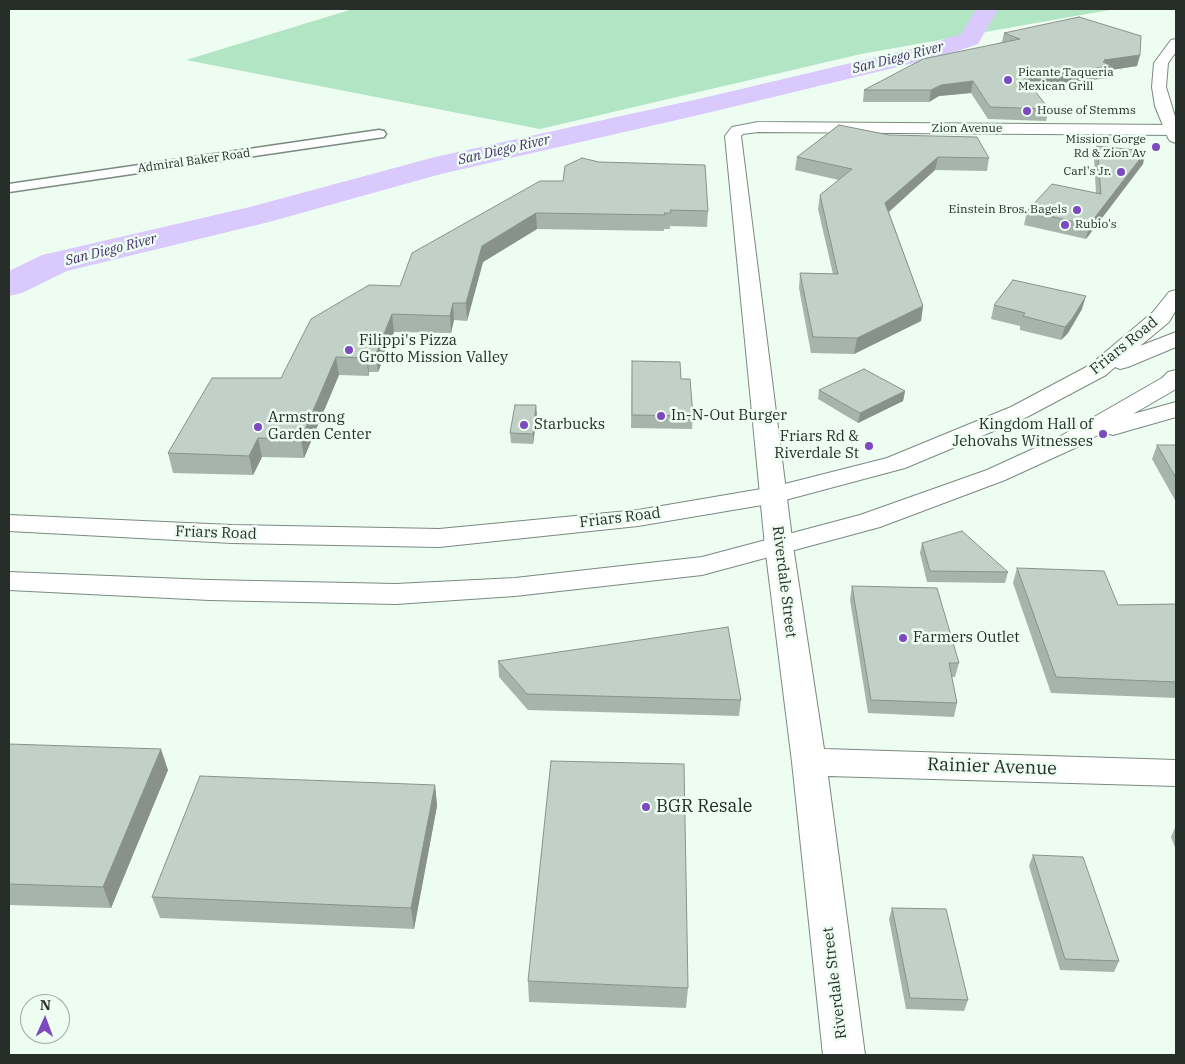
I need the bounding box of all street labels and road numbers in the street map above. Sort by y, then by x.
street label: Zion Avenue [932,122,1002,136]
street label: Admiral Baker Road [137,146,251,176]
street label: Friars Road [1087,313,1161,379]
street label: Friars Road [578,504,662,532]
street label: Friars Road [175,523,257,543]
street label: Riverdale Street [768,525,800,639]
street label: Rainier Avenue [927,754,1057,780]
street label: Riverdale Street [819,926,851,1040]

